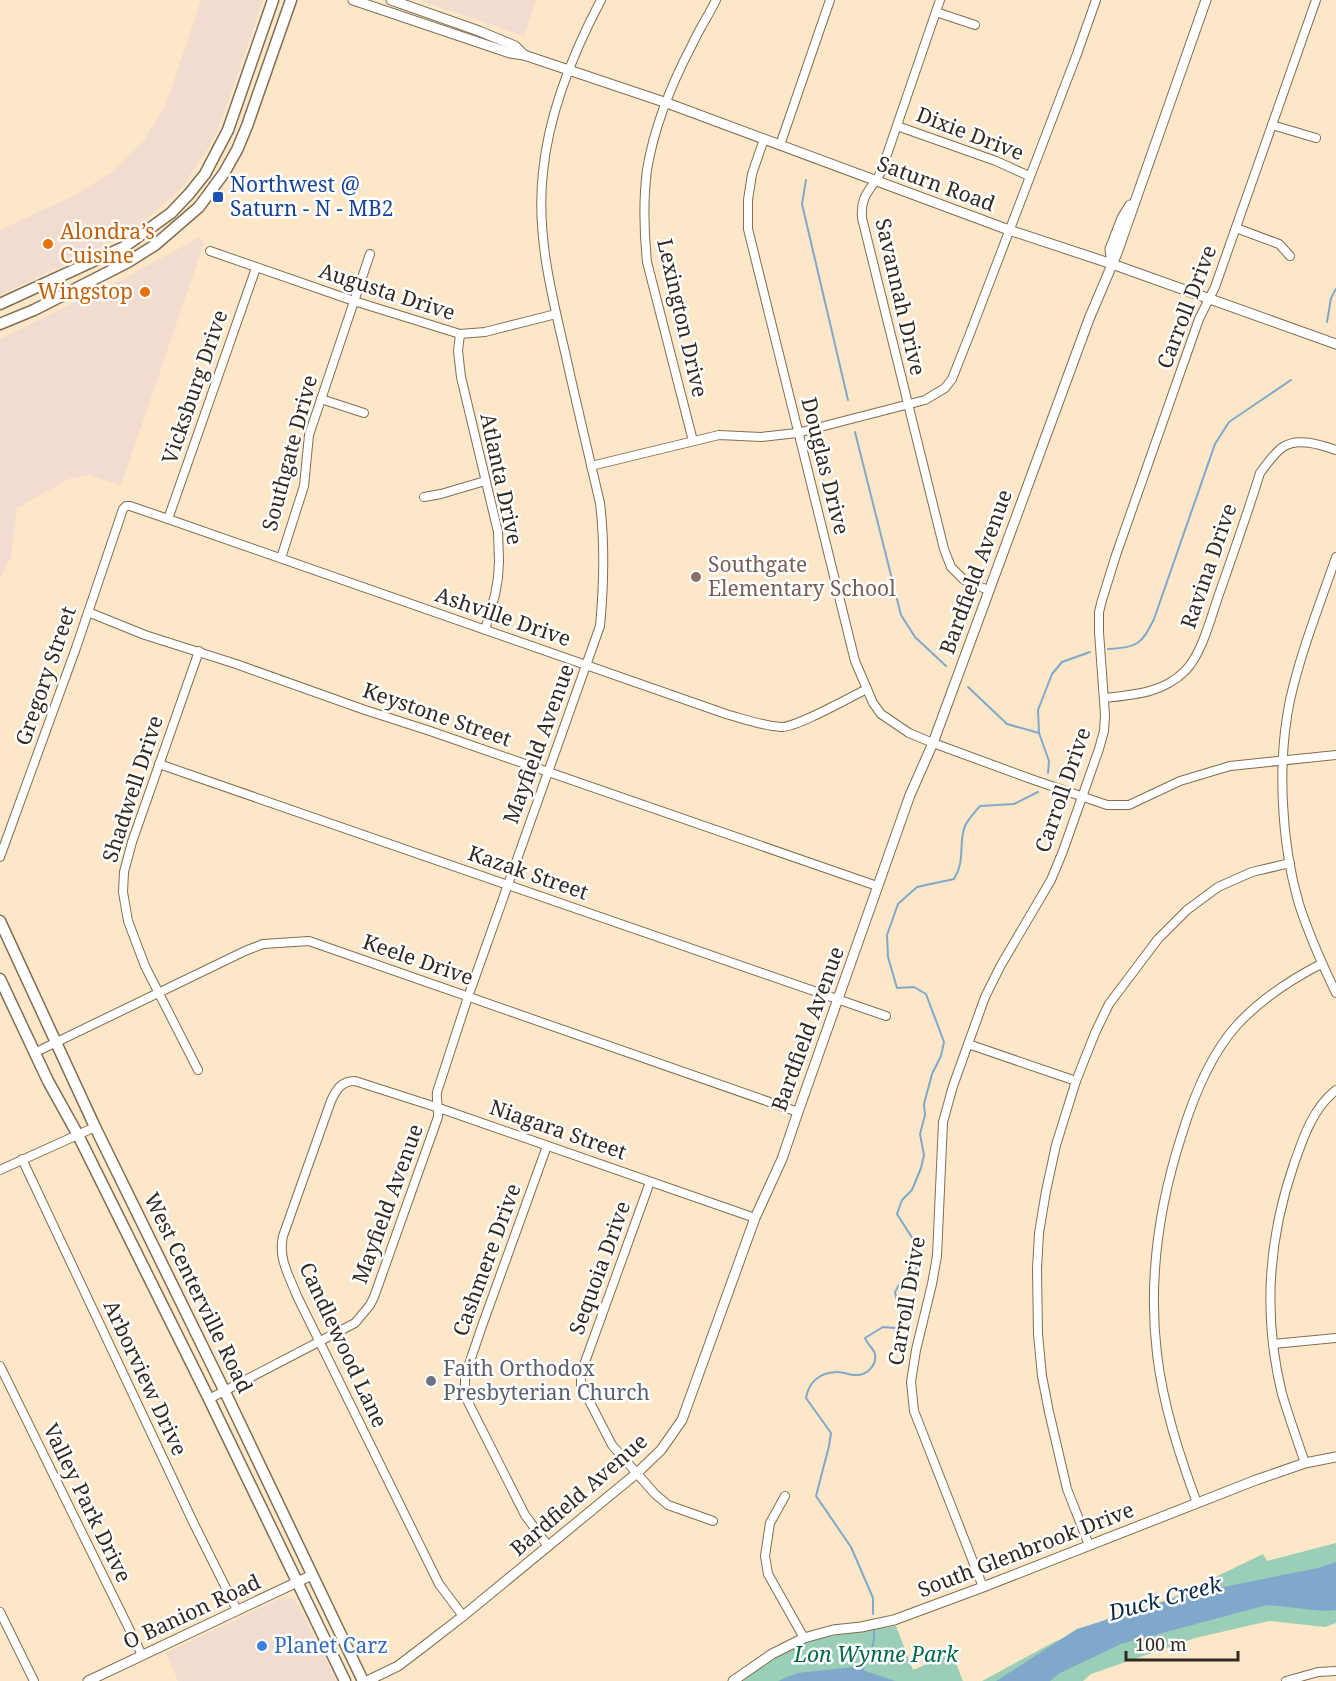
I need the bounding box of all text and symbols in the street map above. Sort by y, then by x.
street label: Dixie Drive [913,100,1028,166]
street label: Saturn Road [874,149,999,217]
place label: Northwest @ Saturn - N - MB2 [230,170,393,222]
marker: Northwest @ Saturn - N - MB2 [211,190,225,204]
street label: Savannah Drive [869,216,933,378]
place label: Alondra’s Cuisine [60,217,155,269]
street label: Lexington Drive [651,236,715,400]
marker: Alondra’s Cuisine [41,237,55,251]
street label: Carroll Drive [1150,241,1222,373]
street label: Augusta Drive [316,256,459,326]
place label: Wingstop [38,277,133,305]
marker: Wingstop [138,285,152,299]
street label: Vicksburg Drive [155,306,234,467]
street label: Southgate Drive [255,372,323,534]
street label: Douglas Drive [795,394,857,537]
street label: Atlanta Drive [474,410,530,547]
street label: Bardfield Avenue [932,485,1018,658]
street label: Ravina Drive [1174,499,1243,632]
place label: Southgate Elementary School [708,550,896,602]
marker: Southgate Elementary School [689,570,703,584]
street label: Ashville Drive [432,580,575,652]
street label: Gregory Street [8,602,82,749]
street label: Mayfield Avenue [496,660,580,827]
street label: Keystone Street [359,676,515,753]
street label: Shadwell Drive [95,712,169,866]
street label: Carroll Drive [1028,723,1097,856]
street label: Kazak Street [464,838,592,906]
street label: Keele Drive [359,927,477,991]
street label: Bardfield Avenue [764,942,850,1115]
street label: Niagara Street [486,1093,630,1166]
street label: Mayfield Avenue [345,1120,429,1287]
street label: Cashmere Drive [445,1179,527,1340]
street label: West Centerville Road [138,1188,260,1398]
street label: Sequoia Drive [562,1197,636,1338]
street label: Carroll Drive [881,1234,931,1367]
street label: Candlewood Lane [293,1257,394,1432]
street label: Arborview Drive [98,1295,194,1460]
place label: Faith Orthodox Presbyterian Church [443,1354,650,1406]
marker: Faith Orthodox Presbyterian Church [424,1374,438,1388]
street label: Valley Park Drive [37,1418,139,1587]
street label: Bardfield Avenue [504,1427,653,1562]
street label: South Glenbrook Drive [914,1495,1138,1603]
street label: O Banion Road [118,1567,265,1655]
water label: Duck Creek [1104,1567,1226,1627]
scale bar [1126,1624,1238,1662]
place label: Planet Carz [274,1631,388,1659]
text: 100 m [1135,1632,1187,1656]
marker: Planet Carz [255,1639,269,1653]
park label: Lon Wynne Park [793,1640,959,1668]

